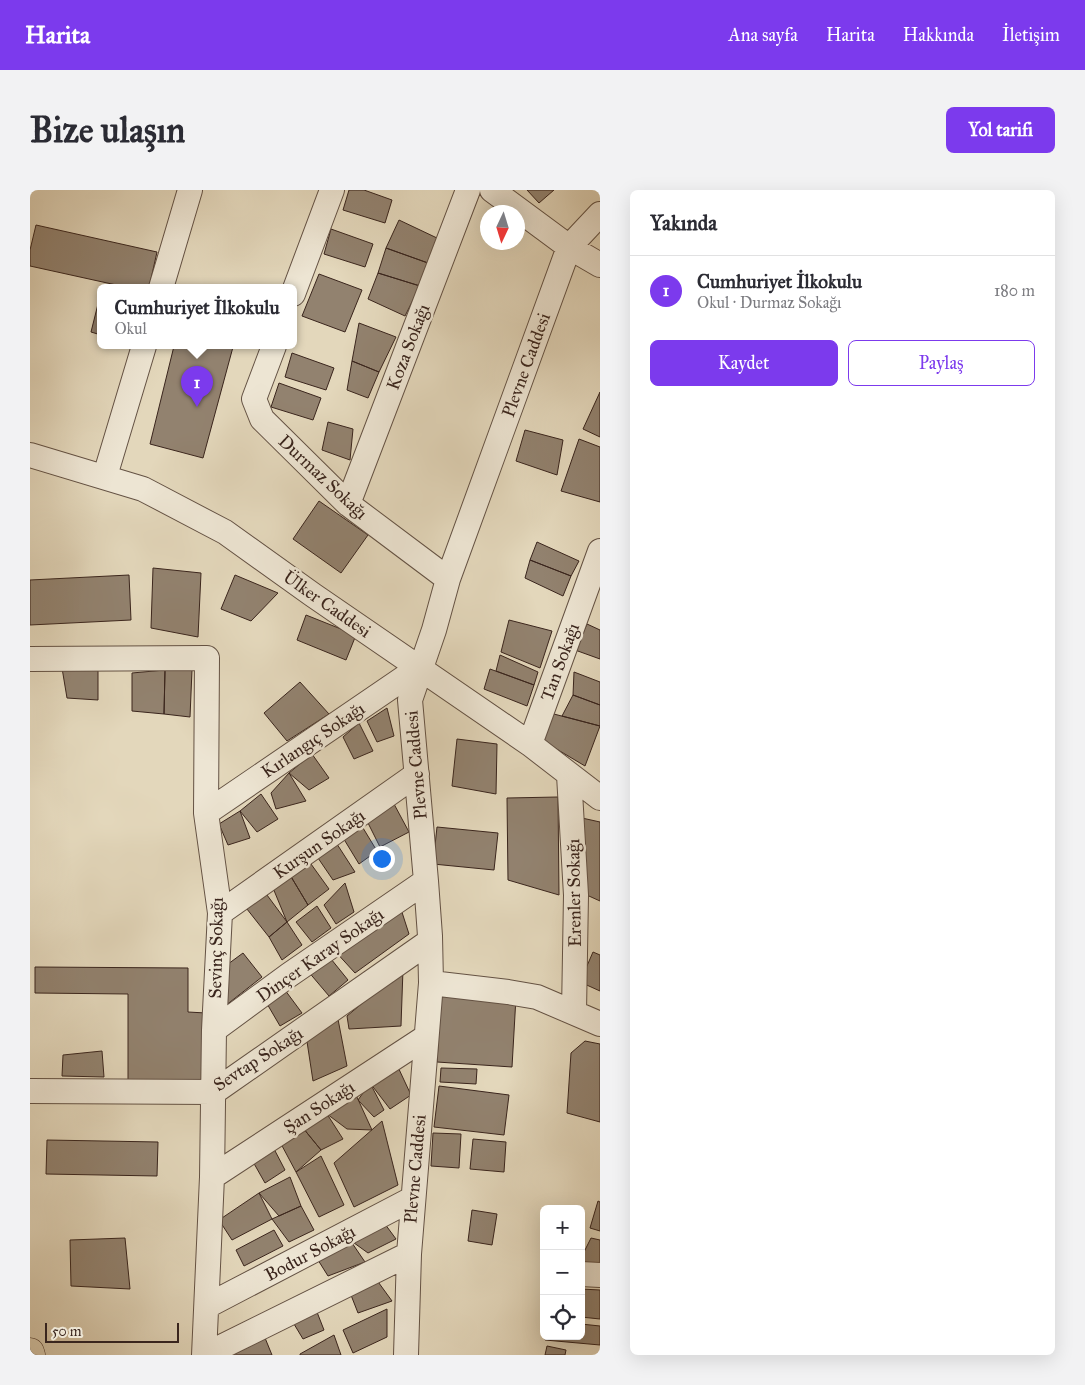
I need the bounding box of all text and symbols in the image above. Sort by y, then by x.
text: Harita [25,20,90,50]
text: Ana sayfa [729,24,798,46]
text: Harita [826,24,875,46]
text: Hakkında [903,24,974,46]
text: İletişim [1002,24,1060,46]
button: Yol tarifi [946,107,1055,153]
text: Bize ulaşın [30,109,185,152]
north arrow [480,205,525,250]
text: Yakında [650,210,717,236]
text: Cumhuriyet İlkokulu [697,270,862,293]
text: 1 [663,281,669,300]
text: 180 m [994,281,1035,300]
popup [97,284,297,349]
text: Okul · Durmaz Sokağı [697,293,841,312]
text: Cumhuriyet İlkokulu [114,296,280,319]
street label: Koza Sokağı [382,301,435,393]
street label: Plevne Caddesi [497,310,555,420]
text: Okul [114,319,147,338]
button: Kaydet [650,340,838,386]
button: Paylaş [848,340,1035,386]
pin: 1 [181,366,213,407]
street label: Durmaz Sokağı [273,430,372,525]
street label: Ülker Caddesi [279,565,376,642]
street label: Tan Sokağı [536,620,585,704]
street label: Kırlangıç Sokağı [257,697,370,784]
street label: Plevne Caddesi [400,710,432,820]
street label: Kurşun Sokağı [269,804,370,885]
street label: Erenler Sokağı [562,839,587,947]
your location [369,846,395,872]
street label: Sevinç Sokağı [204,897,229,999]
street label: Dinçer Karay Sokağı [252,903,388,1008]
street label: Sevtap Sokağı [209,1022,307,1097]
street label: Şan Sokağı [279,1076,359,1139]
street label: Plevne Caddesi [399,1114,431,1224]
map controls [540,1205,585,1340]
button: + [540,1205,585,1250]
street label: Bodur Sokağı [261,1220,359,1287]
button: − [540,1250,585,1295]
button: locate [540,1295,585,1340]
scale bar [45,1320,179,1343]
text: 50 m [52,1323,81,1340]

